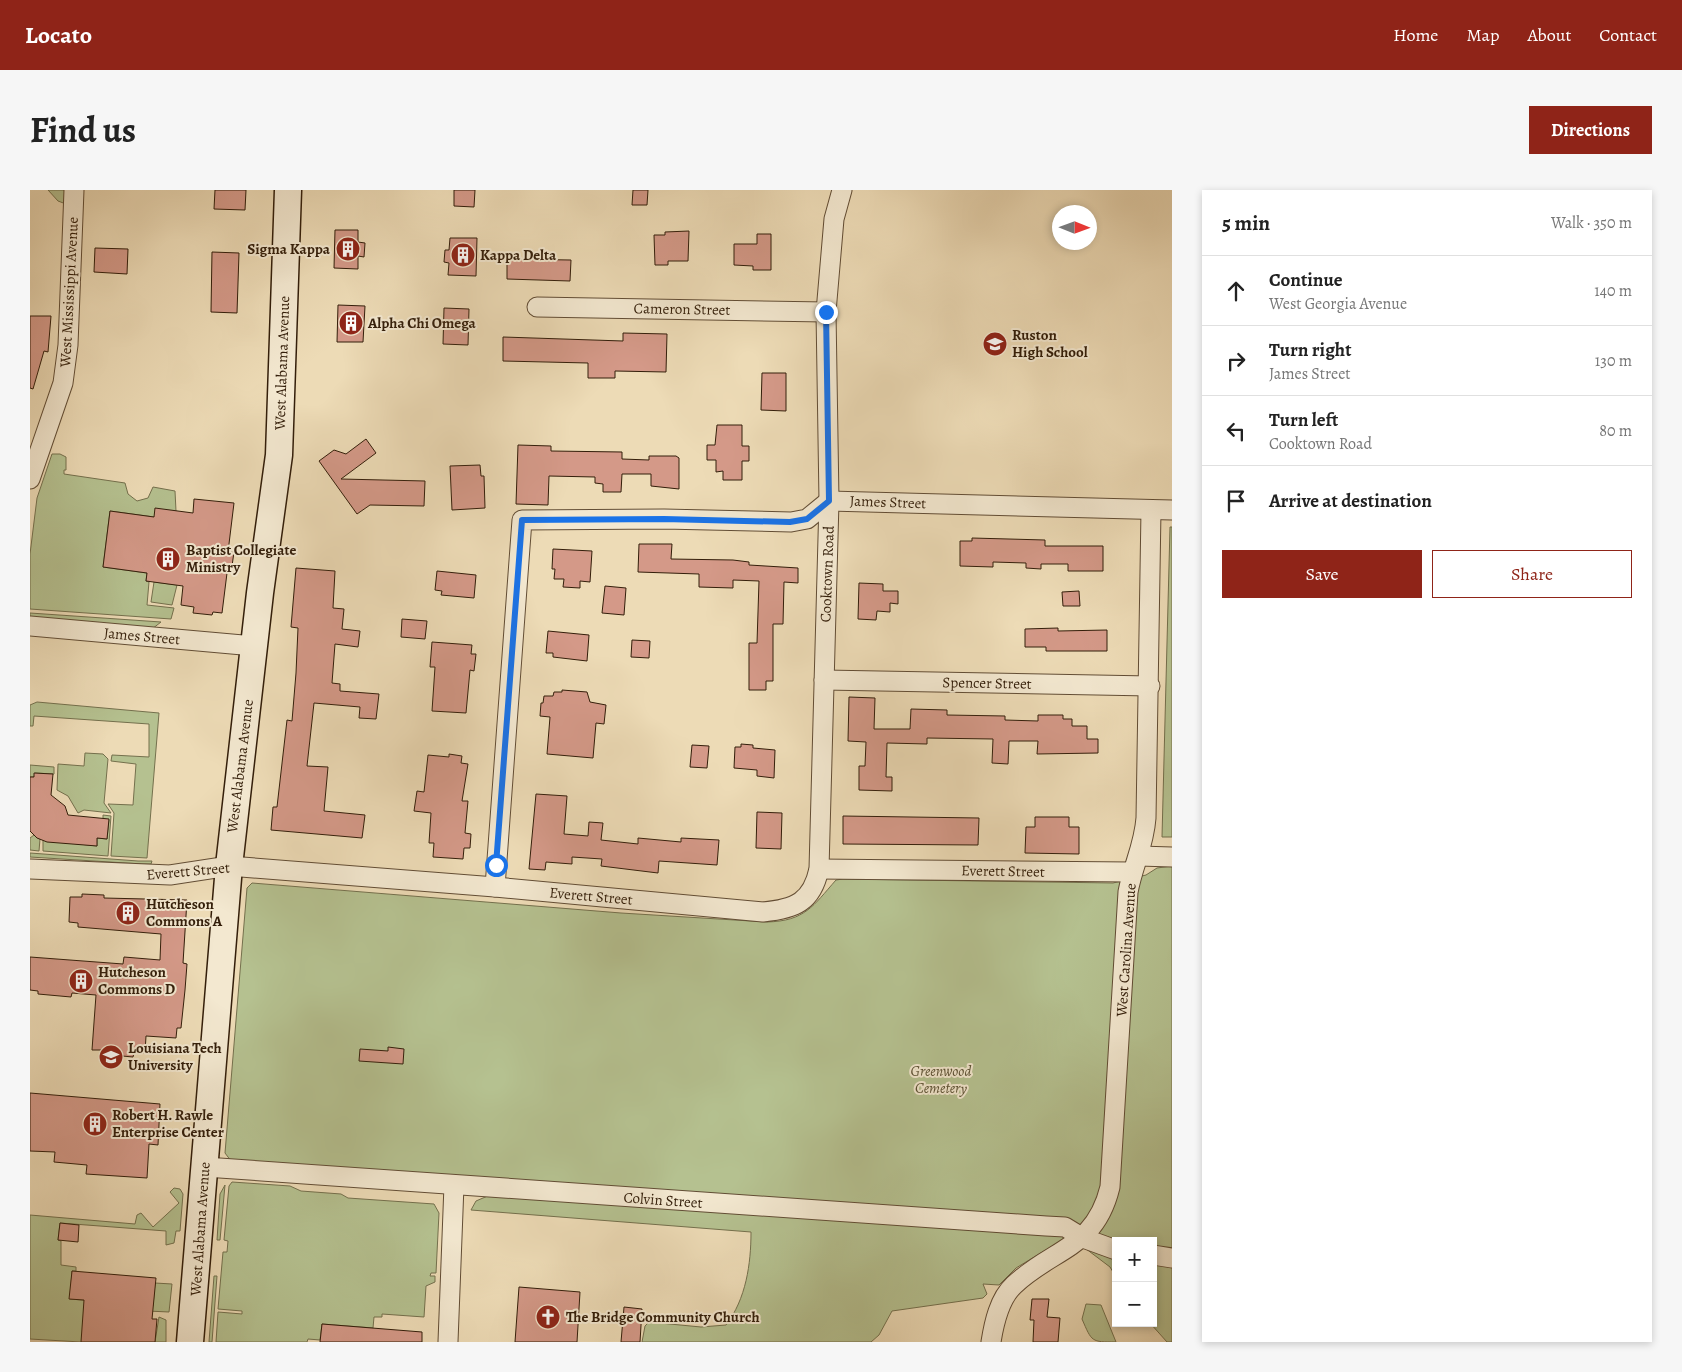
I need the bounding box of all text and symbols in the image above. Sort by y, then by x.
text: Locato [25,19,92,51]
text: Home [1393,23,1438,47]
text: Map [1466,23,1499,47]
text: About [1527,23,1571,47]
text: Contact [1599,23,1657,47]
text: Find us [30,106,136,154]
button: Directions [1529,106,1652,154]
north arrow [1052,205,1097,250]
text: 5 min [1222,209,1270,237]
text: Walk · 350 m [1551,212,1632,234]
street label: West Mississippi Avenue [55,216,83,369]
building icon: Sigma Kappa [335,236,361,262]
place label: Sigma Kappa [247,239,331,259]
building icon: Kappa Delta [450,242,476,268]
place label: Kappa Delta [480,245,557,265]
text: Continue [1269,267,1343,293]
icon: ahead [1222,277,1250,305]
text: 140 m [1594,280,1632,302]
text: West Georgia Avenue [1269,293,1407,315]
street label: West Alabama Avenue [270,295,294,431]
street label: Cameron Street [633,298,731,320]
route end [815,301,838,324]
building icon: Alpha Chi Omega [338,310,364,336]
place label: Alpha Chi Omega [367,313,477,333]
place label: Ruston High School [1012,325,1088,362]
school or university icon: Ruston High School [982,331,1008,357]
text: Turn right [1269,337,1351,363]
icon: right [1222,347,1250,375]
text: 130 m [1595,350,1632,372]
text: James Street [1269,363,1351,385]
text: Turn left [1269,407,1338,433]
icon: left [1222,417,1250,445]
text: 80 m [1599,420,1632,442]
text: Cooktown Road [1269,433,1372,455]
icon: arrive [1222,487,1250,515]
text: Arrive at destination [1269,488,1432,514]
street label: James Street [849,491,927,513]
street label: Cooktown Road [815,524,839,623]
place label: Baptist Collegiate Ministry [186,540,296,577]
building icon: Baptist Collegiate Ministry [155,546,181,572]
button: Save [1222,550,1422,598]
button: Share [1432,550,1632,598]
street label: James Street [103,623,181,649]
street label: Spencer Street [942,672,1032,694]
street label: West Alabama Avenue [222,698,258,835]
route start [485,854,508,877]
street label: Everett Street [145,857,231,885]
street label: Everett Street [961,860,1045,882]
street label: Everett Street [548,882,634,910]
street label: West Carolina Avenue [1111,882,1141,1018]
place label: Hutcheson Commons A [146,894,223,931]
building icon: Hutcheson Commons A [115,900,141,926]
place label: Hutcheson Commons D [98,962,175,999]
building icon: Hutcheson Commons D [68,968,94,994]
place label: Louisiana Tech University [128,1038,222,1075]
school or university icon: Louisiana Tech University [98,1044,124,1070]
park label: Greenwood Cemetery [911,1061,971,1098]
place label: Robert H. Rawle Enterprise Center [112,1105,224,1142]
building icon: Robert H. Rawle Enterprise Center [82,1111,108,1137]
street label: West Alabama Avenue [185,1161,215,1298]
street label: Colvin Street [623,1187,703,1213]
map controls [1112,1237,1157,1327]
button: + [1112,1237,1157,1282]
button: − [1112,1282,1157,1327]
church icon: The Bridge Community Church [535,1304,561,1330]
place label: The Bridge Community Church [566,1307,760,1327]

